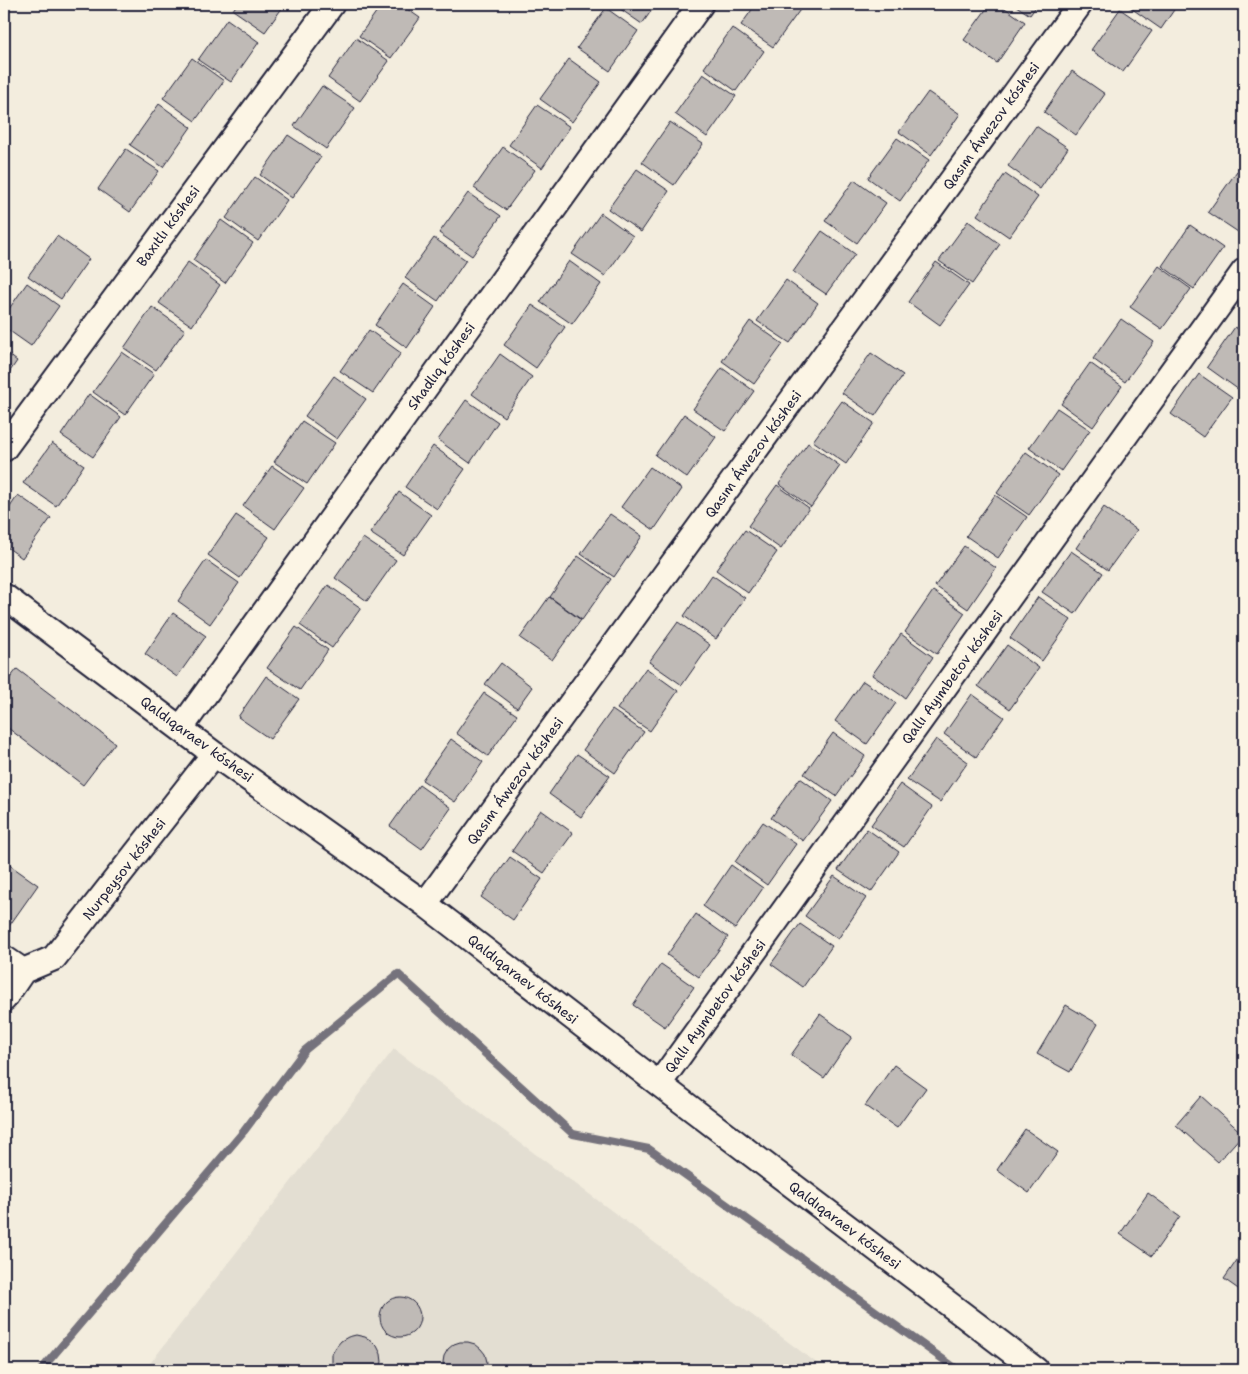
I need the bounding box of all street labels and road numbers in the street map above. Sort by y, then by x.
street label: Qasım Áwezov kóshesi [939,59,1043,193]
street label: Baxıtlı kóshesi [132,182,204,270]
street label: Shadlıq kóshesi [403,319,479,413]
street label: Qasım Áwezov kóshesi [701,387,805,521]
street label: Qallı Ayımbetov kóshesi [897,607,1007,747]
street label: Qaldıqaraev kóshesi [137,692,257,786]
street label: Qasım Áwezov kóshesi [463,714,567,848]
street label: Nurpeysov kóshesi [78,814,170,924]
street label: Qaldıqaraev kóshesi [464,930,582,1028]
street label: Qallı Ayımbetov kóshesi [660,936,770,1076]
street label: Qaldıqaraev kóshesi [785,1177,905,1273]

